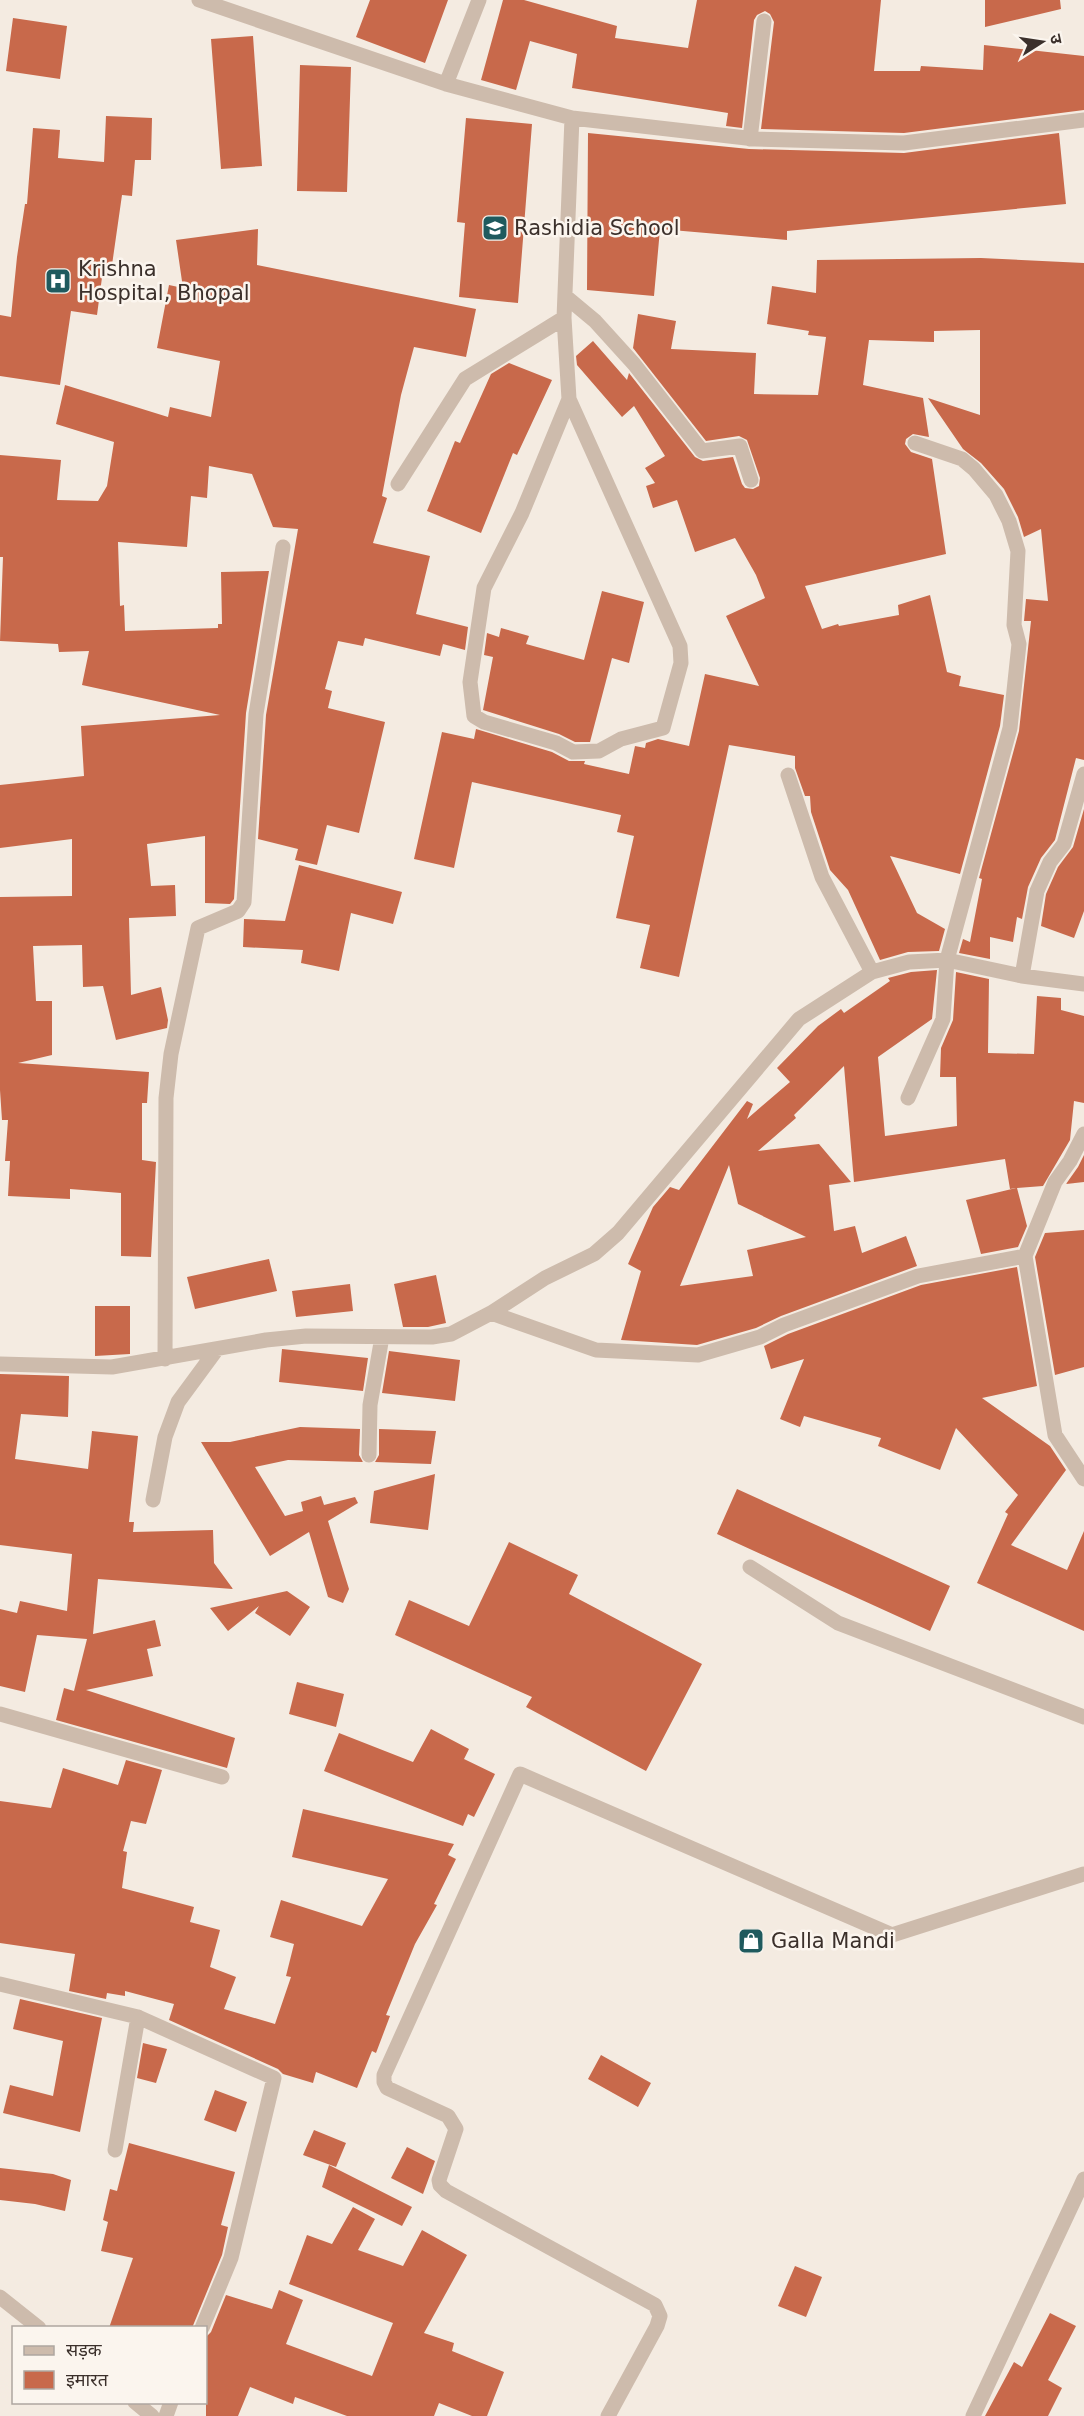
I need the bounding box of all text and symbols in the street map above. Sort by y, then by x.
north arrow [1012,12,1072,72]
text: उ [1046,32,1067,46]
school or university icon: Rashidia School [480,213,510,243]
place label: Rashidia School [514,216,680,240]
place label: Krishna Hospital, Bhopal [78,257,250,305]
hospital icon: Krishna Hospital, Bhopal [43,266,73,296]
shop icon: Galla Mandi [736,1926,766,1956]
place label: Galla Mandi [771,1929,895,1953]
legend [12,2326,207,2404]
text: सड़क [66,2339,103,2360]
text: इमारत [66,2369,109,2390]

